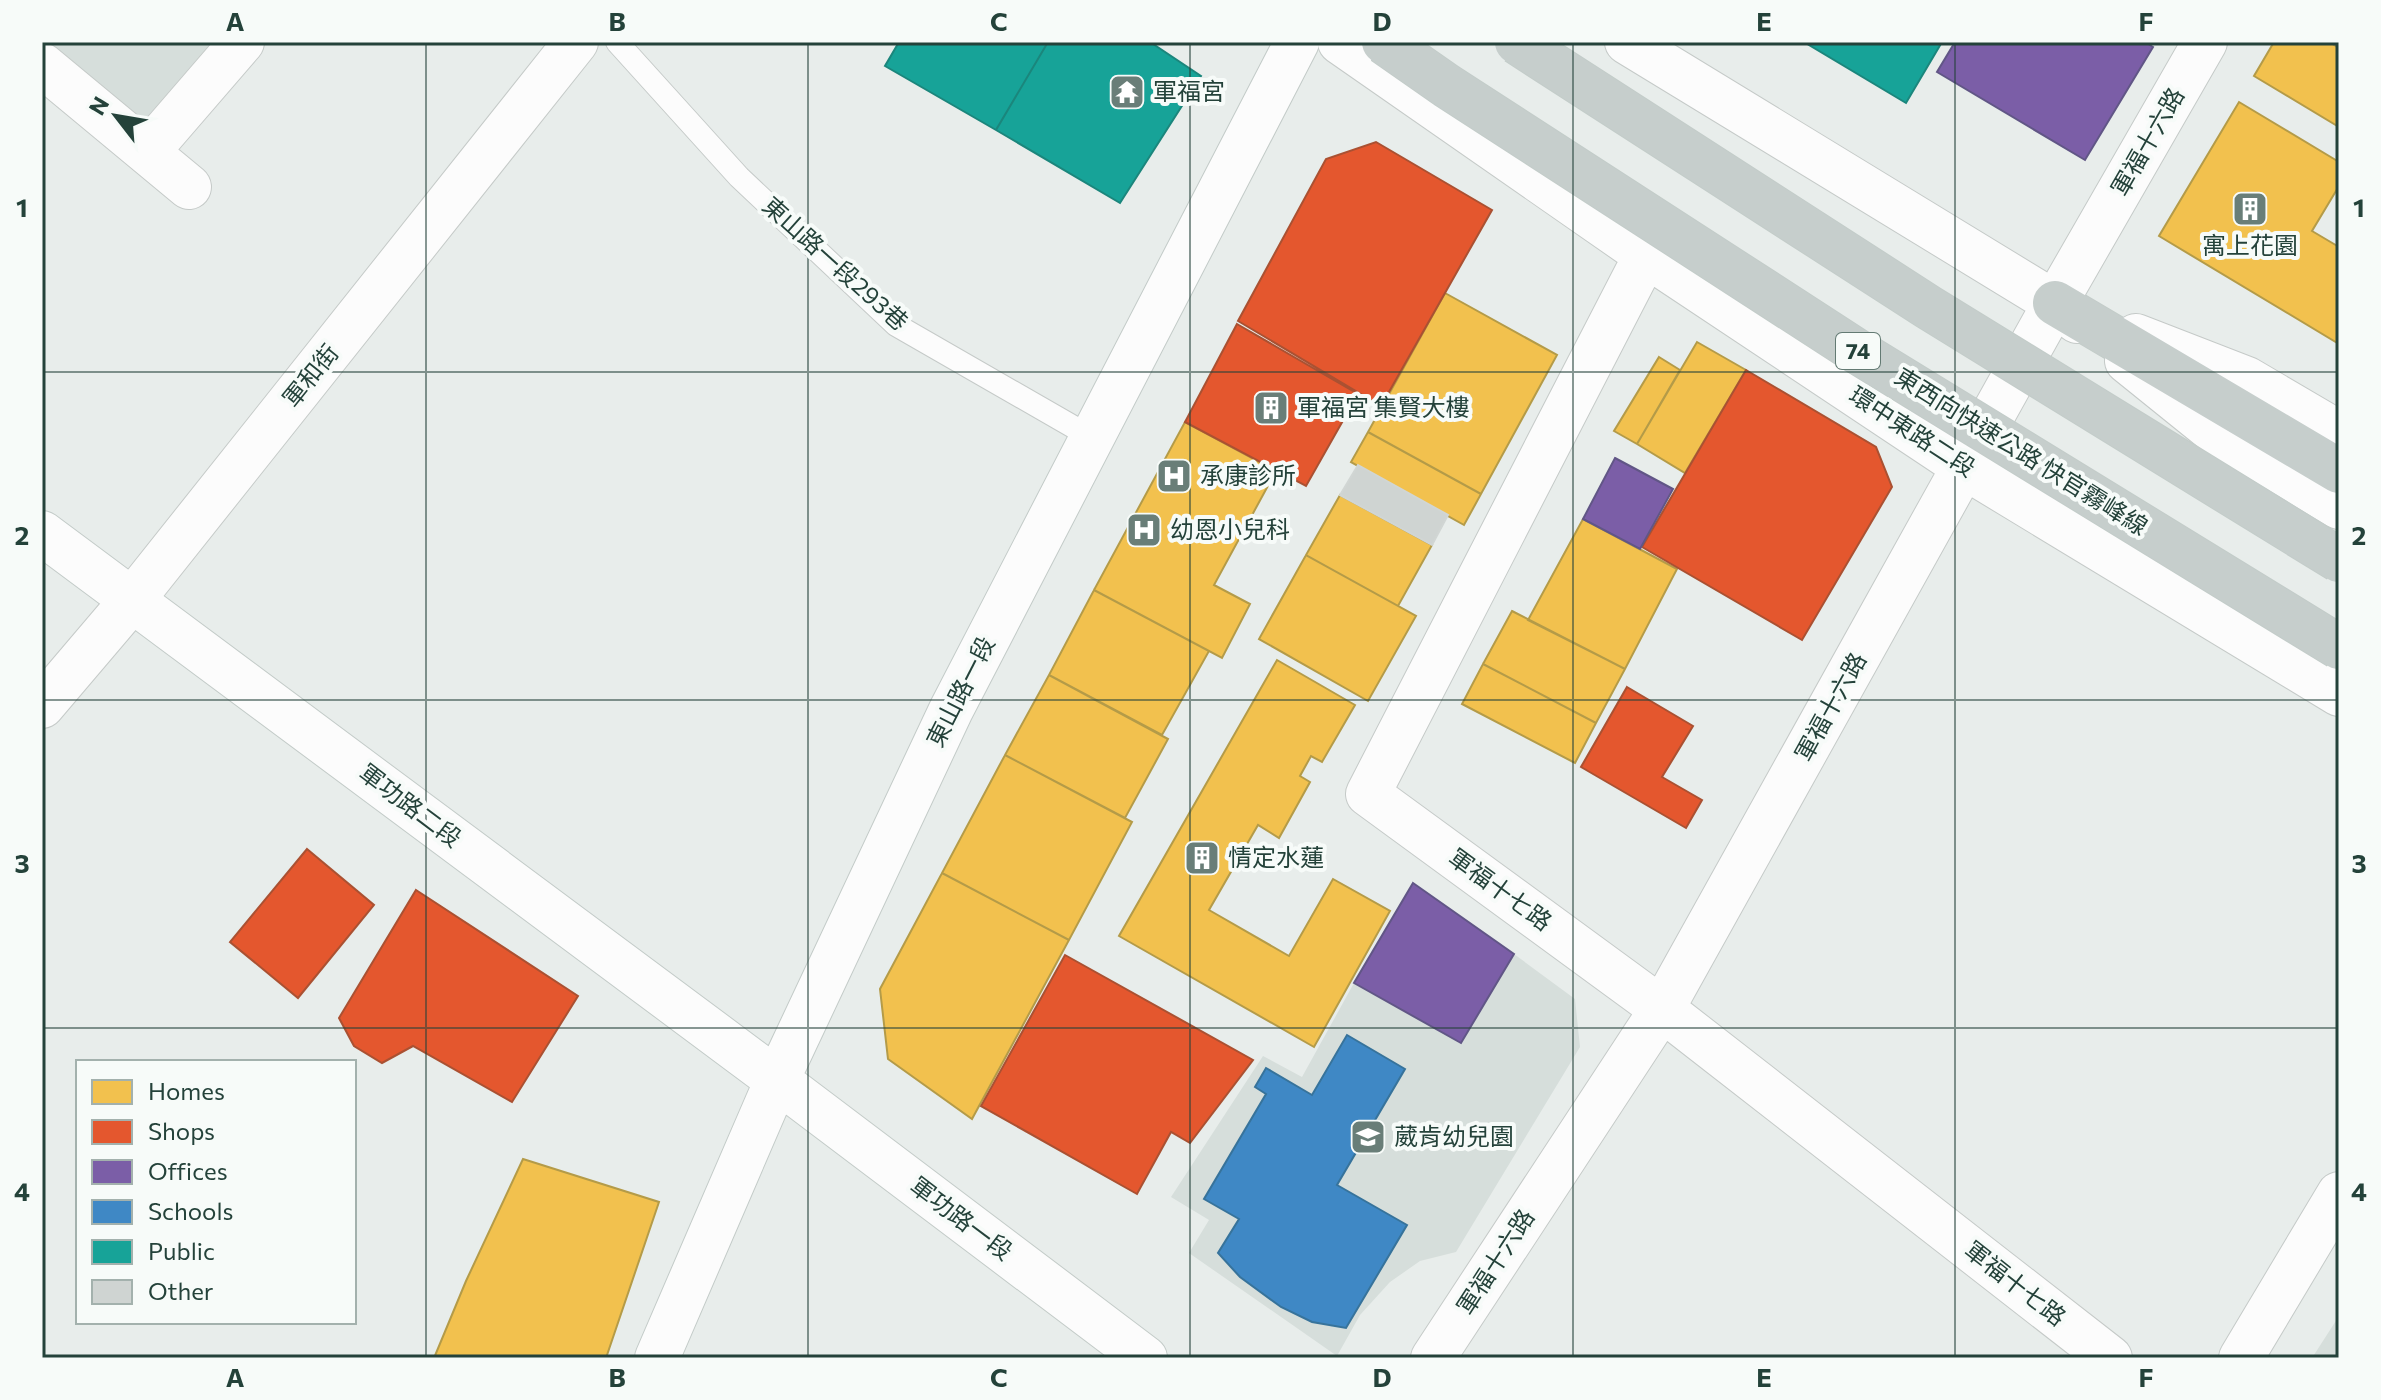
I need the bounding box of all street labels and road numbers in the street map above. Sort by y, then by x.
street label: 軍福十六路 [2104,82,2189,200]
street label: 東山路一段293巷 [757,190,915,336]
road number: 74 [1836,333,1880,369]
street label: 軍和街 [276,338,344,412]
street label: 東西向快速公路 快官霧峰線 [1890,361,2154,541]
street label: 環中東路二段 [1845,379,1981,482]
street label: 東山路一段 [920,631,1000,751]
street label: 軍福十六路 [1788,647,1871,766]
street label: 軍功路二段 [354,757,468,852]
street label: 軍福十七路 [1444,842,1558,936]
street label: 軍功路一段 [905,1170,1019,1265]
street label: 軍福十六路 [1450,1203,1540,1319]
street label: 軍福十七路 [1960,1234,2072,1331]

